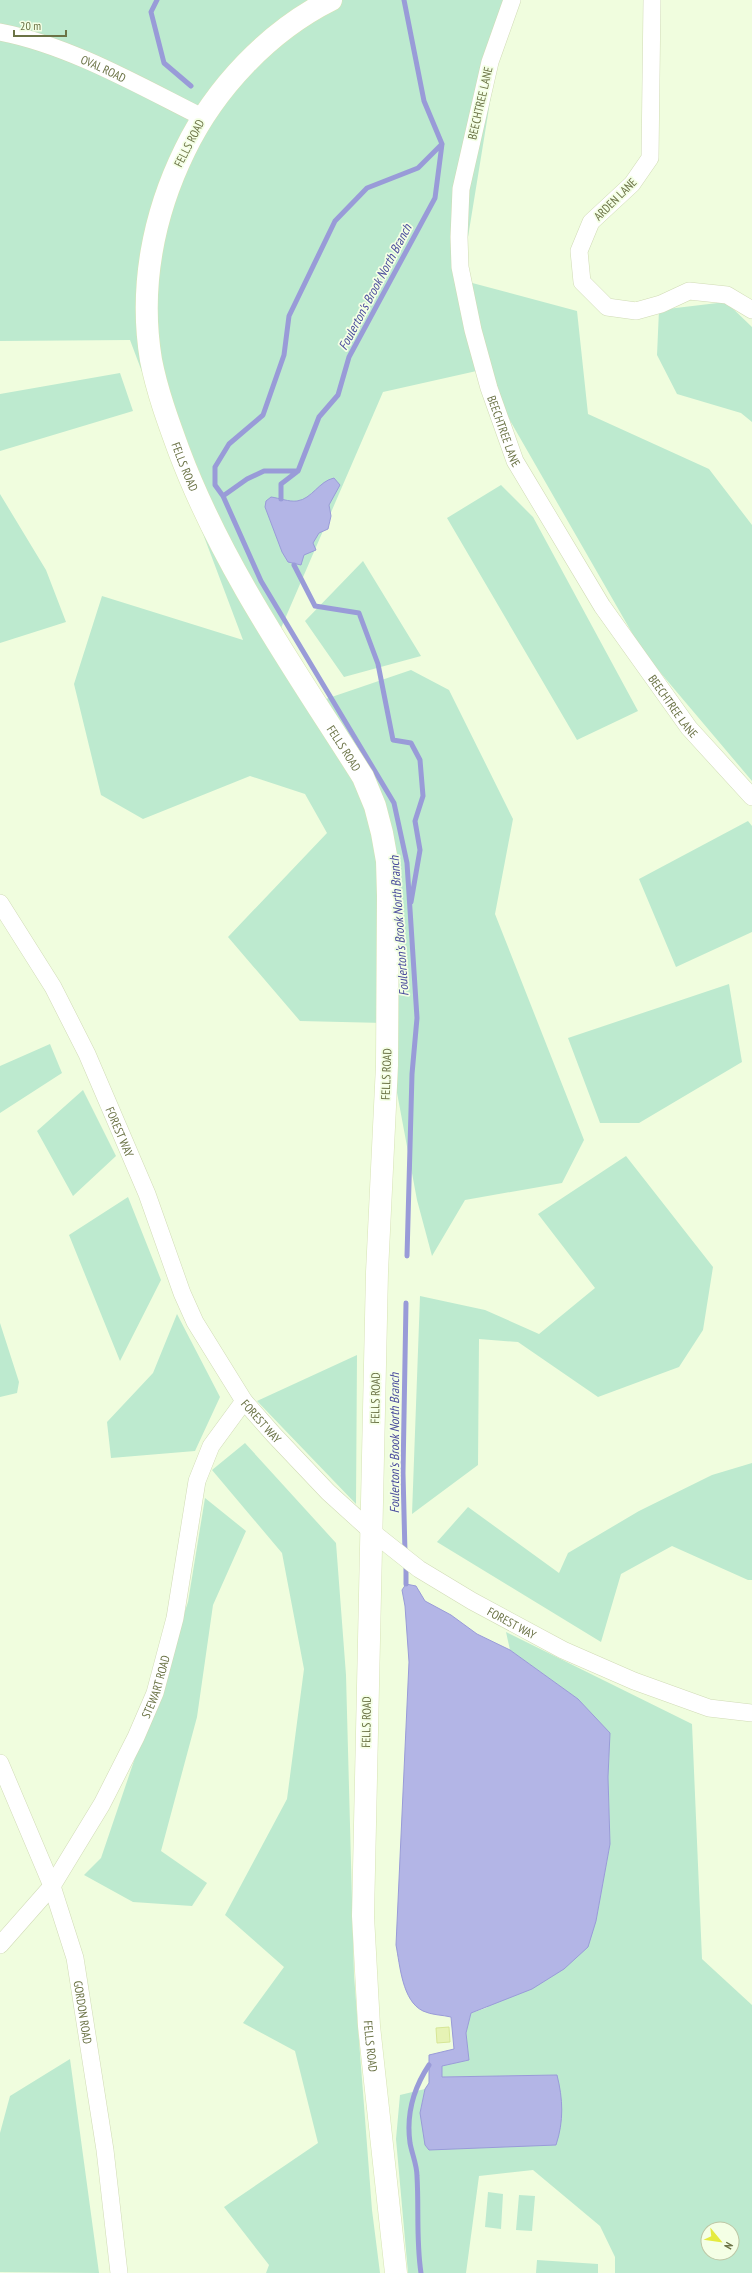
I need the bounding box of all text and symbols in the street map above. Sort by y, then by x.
scale bar [14,12,66,38]
text: 20 m [20,18,41,33]
street label: OVAL ROAD [79,51,129,85]
street label: BEECHTREE LANE [464,65,496,141]
street label: FELLS ROAD [171,117,207,169]
street label: ARDEN LANE [591,175,639,223]
water label: Foulerton's Brook North Branch [335,220,416,353]
street label: BEECHTREE LANE [485,393,524,469]
street label: FELLS ROAD [169,440,202,493]
street label: BEECHTREE LANE [646,671,701,741]
street label: FELLS ROAD [324,722,365,774]
water label: Foulerton's Brook North Branch [386,854,412,997]
street label: FELLS ROAD [378,1048,394,1100]
street label: FOREST WAY [103,1104,138,1160]
street label: FELLS ROAD [367,1372,383,1424]
water label: Foulerton's Brook North Branch [386,1372,403,1513]
street label: FOREST WAY [238,1396,285,1446]
street label: FOREST WAY [485,1603,539,1642]
street label: STEWART ROAD [138,1653,172,1720]
street label: FELLS ROAD [358,1696,374,1748]
street label: GORDON ROAD [71,1979,96,2045]
street label: FELLS ROAD [361,2020,381,2073]
north arrow [700,2221,740,2261]
text: N [721,2240,736,2252]

